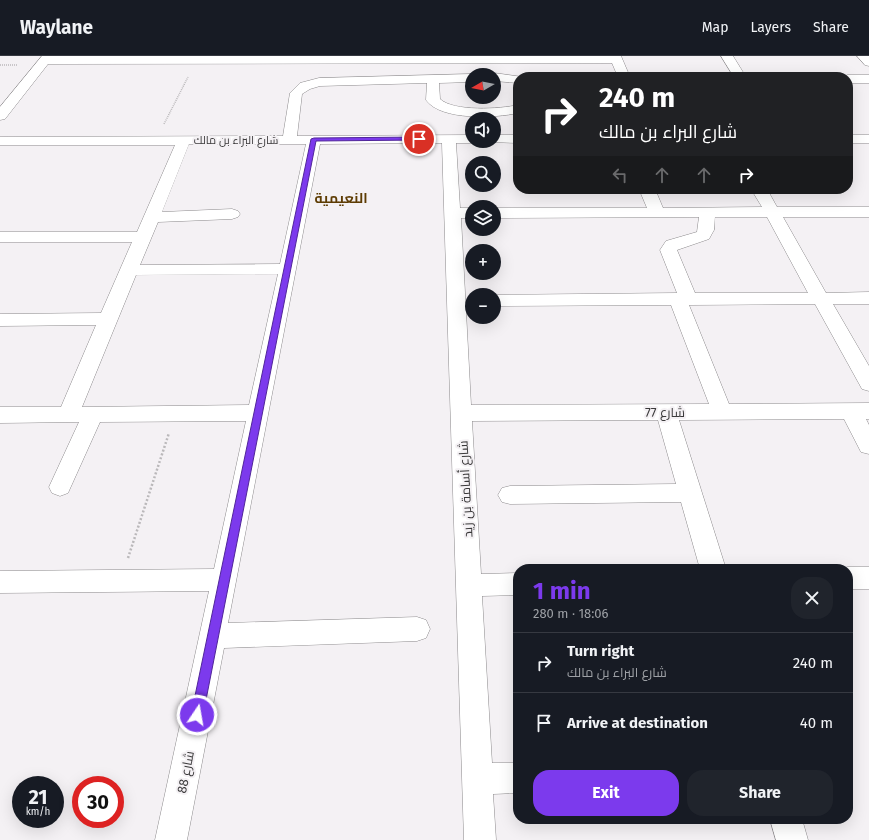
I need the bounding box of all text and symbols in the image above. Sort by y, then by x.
text: Waylane [20,16,93,39]
text: Map [702,19,728,36]
text: Layers [750,19,791,36]
text: Share [813,19,849,36]
north arrow [465,68,501,104]
map controls [465,68,501,324]
text: 240 m [599,81,675,114]
icon: right [533,88,585,140]
button: sound [465,112,501,148]
text: شارع البراء بن مالك [599,121,737,143]
pin [402,122,436,156]
icon: arrive [408,128,430,150]
street label: شارع البراء بن مالك [194,134,278,148]
button: search [465,156,501,192]
icon: left [609,164,631,186]
icon: ahead [651,164,673,186]
icon: ahead [693,164,715,186]
icon: right [735,164,757,186]
district label: النعيمية [314,190,368,207]
button: layers [465,200,501,236]
button: + [465,244,501,280]
button: − [465,288,501,324]
street label: شارع 77 [645,405,685,421]
street label: شارع أسامة بن زيد [454,440,477,538]
text: 1 min [533,577,591,605]
button: close [791,577,833,619]
text: 280 m · 18:06 [533,606,609,621]
text: Turn right [567,642,634,660]
icon: right [533,652,555,674]
text: 240 m [793,654,833,672]
text: شارع البراء بن مالك [567,665,667,680]
position arrow [176,694,218,736]
icon: arrive [533,712,555,734]
text: Arrive at destination [567,714,708,732]
text: 40 m [800,714,833,732]
street label: شارع 88 [174,750,198,795]
button: Exit [533,770,679,816]
button: Share [687,770,833,816]
speed limit sign: 30 [72,776,124,828]
text: 21 [28,785,48,809]
text: km/h [26,806,50,818]

